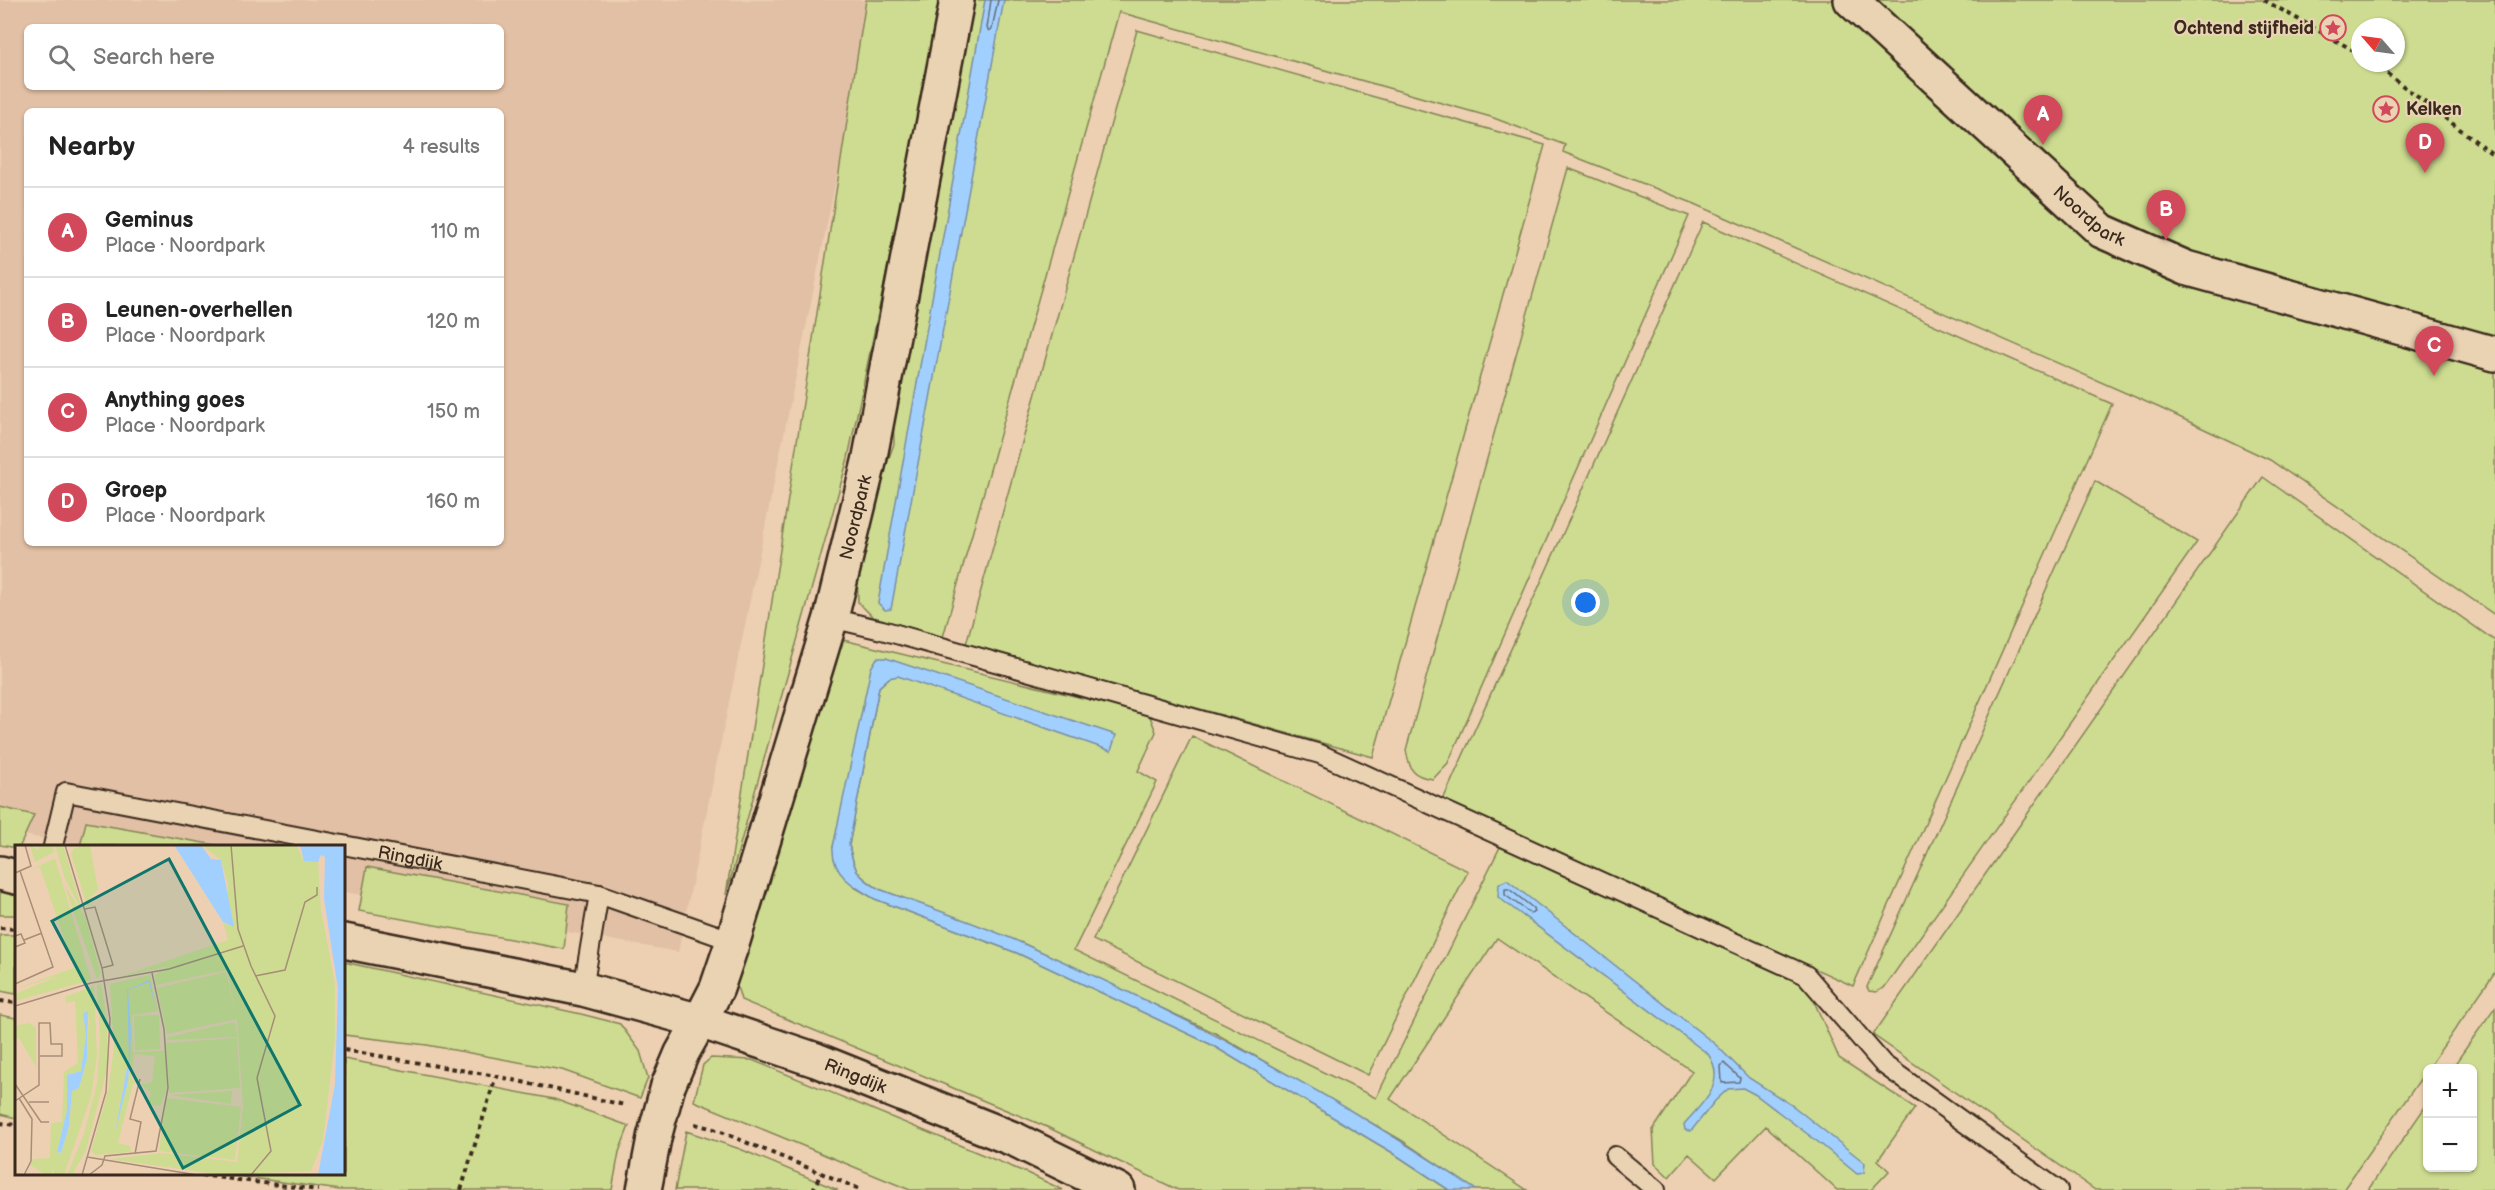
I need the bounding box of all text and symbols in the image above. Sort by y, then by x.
place icon: Ochtend stijfheid [2318,13,2348,43]
place label: Ochtend stijfheid [2174,18,2314,39]
north arrow [2351,18,2405,72]
search box [24,24,504,90]
icon: search [45,41,78,74]
text: Search here [93,44,215,71]
place icon: Kelken [2371,94,2401,124]
pin: A [2024,96,2062,145]
place label: Kelken [2406,99,2462,120]
pin: D [2406,124,2444,173]
text: Nearby [48,132,135,163]
text: 4 results [402,135,480,159]
street label: Noordpark [2049,181,2128,250]
pin: B [2146,190,2186,240]
text: Geminus [105,207,193,234]
text: A [61,220,74,244]
text: 110 m [431,220,480,244]
text: Place · Noordpark [105,234,265,258]
text: Leunen-overhellen [105,297,293,324]
text: B [60,310,75,334]
text: 120 m [427,310,480,334]
text: Place · Noordpark [105,324,265,348]
pin: C [2414,326,2454,376]
text: Anything goes [105,387,245,414]
text: C [60,400,75,424]
text: 150 m [427,400,480,424]
text: Place · Noordpark [105,414,265,438]
street label: Noordpark [835,473,876,562]
text: Groep [105,477,167,504]
text: D [61,490,74,514]
text: 160 m [426,490,480,514]
text: Place · Noordpark [105,504,265,528]
your location [1571,588,1600,617]
street label: Ringdijk [376,841,444,874]
inset map [15,845,345,1175]
street label: Ringdijk [821,1054,890,1098]
map controls [2423,1064,2477,1172]
button: + [2423,1064,2477,1118]
button: − [2423,1118,2477,1172]

